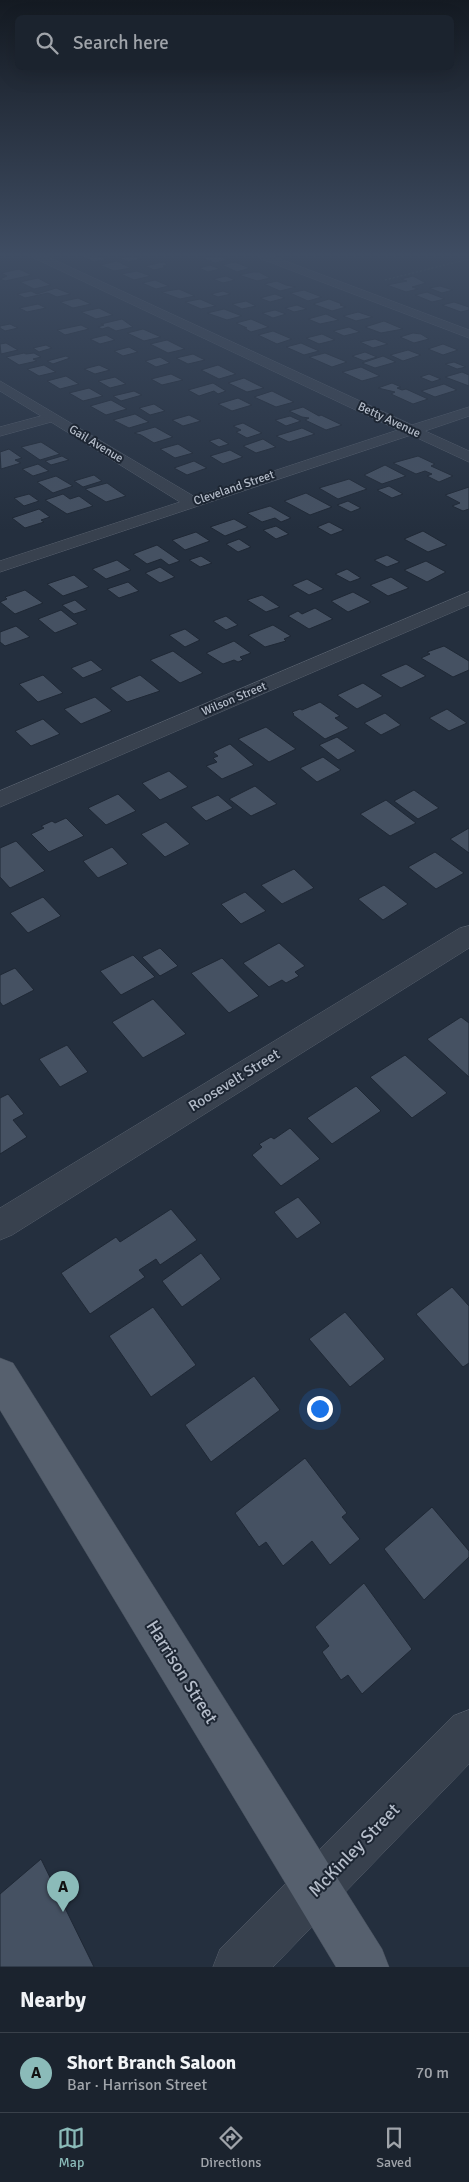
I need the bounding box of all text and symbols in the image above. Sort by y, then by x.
search box [15,15,454,70]
icon: search [33,29,61,57]
text: Search here [73,31,169,55]
street label: Betty Avenue [355,399,423,441]
street label: Gail Avenue [66,422,126,466]
street label: Cleveland Street [192,467,276,509]
street label: Wilson Street [199,679,269,719]
street label: Roosevelt Street [185,1045,283,1115]
your location [307,1396,333,1422]
street label: Harrison Street [142,1616,222,1728]
street label: McKinley Street [304,1799,404,1901]
pin: A [47,1871,79,1912]
text: Nearby [20,1987,86,2013]
text: Short Branch Saloon [67,2051,236,2075]
text: A [31,2063,41,2083]
text: 70 m [415,2063,449,2083]
text: Bar · Harrison Street [67,2075,207,2095]
tab: Map [57,2124,85,2171]
tab: Directions [200,2124,261,2171]
tab: Saved [376,2124,412,2171]

